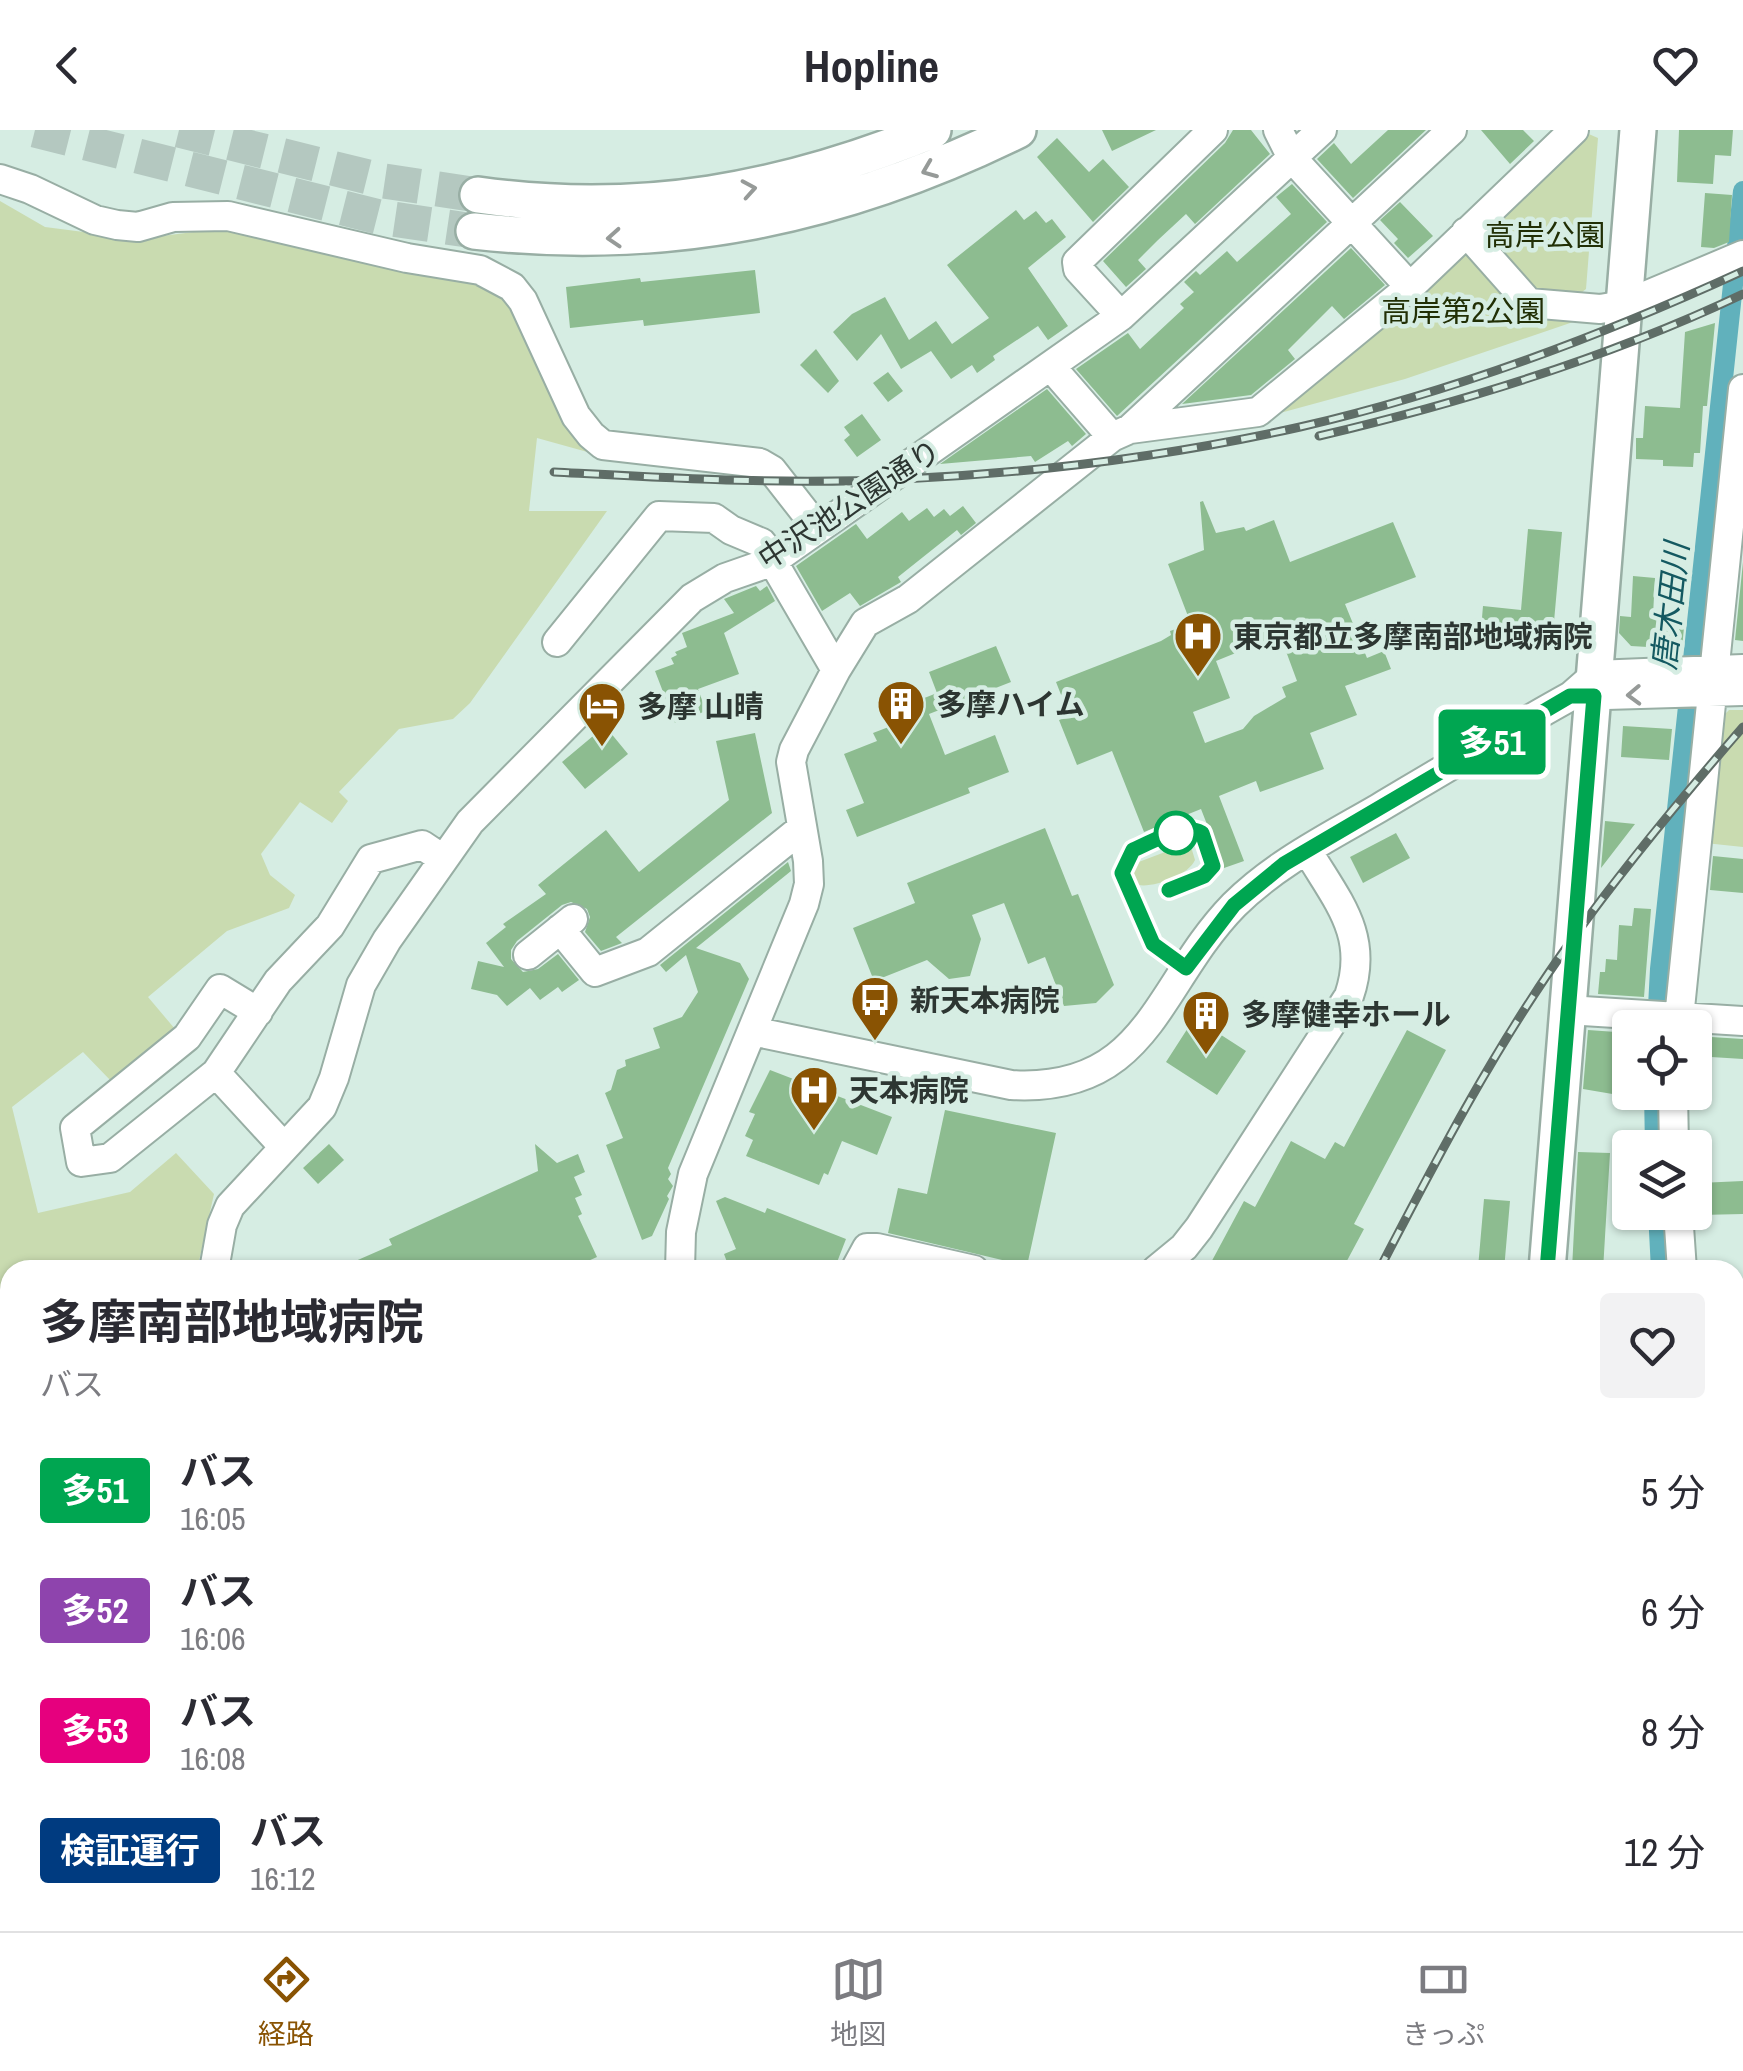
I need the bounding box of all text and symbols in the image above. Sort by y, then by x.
text: Hopline [804,35,939,96]
icon: back [40,38,95,93]
icon: heart [1648,38,1703,93]
one-way arrow [922,158,939,178]
one-way arrow [741,179,757,200]
park label: 高岸公園 [1485,215,1605,255]
one-way arrow [605,227,621,248]
park label: 高岸第2公園 [1381,291,1545,331]
street label: 中沢池公園通り [750,430,948,578]
water label: 唐木田川 [1642,537,1698,672]
hospital icon: 東京都立多摩南部地域病院 [1172,610,1224,678]
place label: 東京都立多摩南部地域病院 [1233,616,1593,656]
building icon: 多摩ハイム [875,678,927,746]
hotel icon: 多摩 山晴 [576,680,628,748]
place label: 多摩ハイム [936,684,1085,724]
one-way arrow [1625,685,1641,706]
place label: 多摩 山晴 [637,686,764,726]
line badge: 多51 [1434,710,1550,774]
text: 多51 [1459,719,1525,766]
unlabelled marker [1155,812,1197,854]
bus stop icon: 新天本病院 [849,974,901,1042]
place label: 新天本病院 [910,980,1060,1020]
building icon: 多摩健幸ホール [1180,988,1232,1056]
place label: 多摩健幸ホール [1241,994,1451,1034]
map controls [1612,1010,1712,1230]
button: locate [1612,1010,1712,1110]
hospital icon: 天本病院 [788,1064,840,1132]
place label: 天本病院 [849,1070,969,1110]
button: layers [1612,1130,1712,1230]
text: 多摩南部地域病院 [40,1289,424,1354]
button: heart [1600,1293,1705,1398]
text: バス [40,1363,104,1406]
text: バス [180,1446,256,1497]
text: 多51 [62,1467,128,1514]
text: 5 分 [1641,1467,1705,1518]
text: 16:05 [180,1497,246,1540]
text: バス [180,1566,256,1617]
text: 多52 [62,1587,128,1634]
text: 6 分 [1641,1587,1705,1638]
text: 16:06 [180,1617,246,1660]
text: バス [180,1686,256,1737]
text: 多53 [62,1707,128,1754]
text: 8 分 [1641,1707,1705,1758]
text: 16:08 [180,1737,246,1780]
text: バス [250,1806,326,1857]
text: 検証運行 [60,1827,200,1874]
text: 12 分 [1624,1827,1705,1878]
text: 16:12 [250,1857,316,1900]
tab: 経路 [258,1952,314,2053]
tab: 地図 [830,1952,886,2053]
tab: きっぷ [1402,1952,1485,2053]

